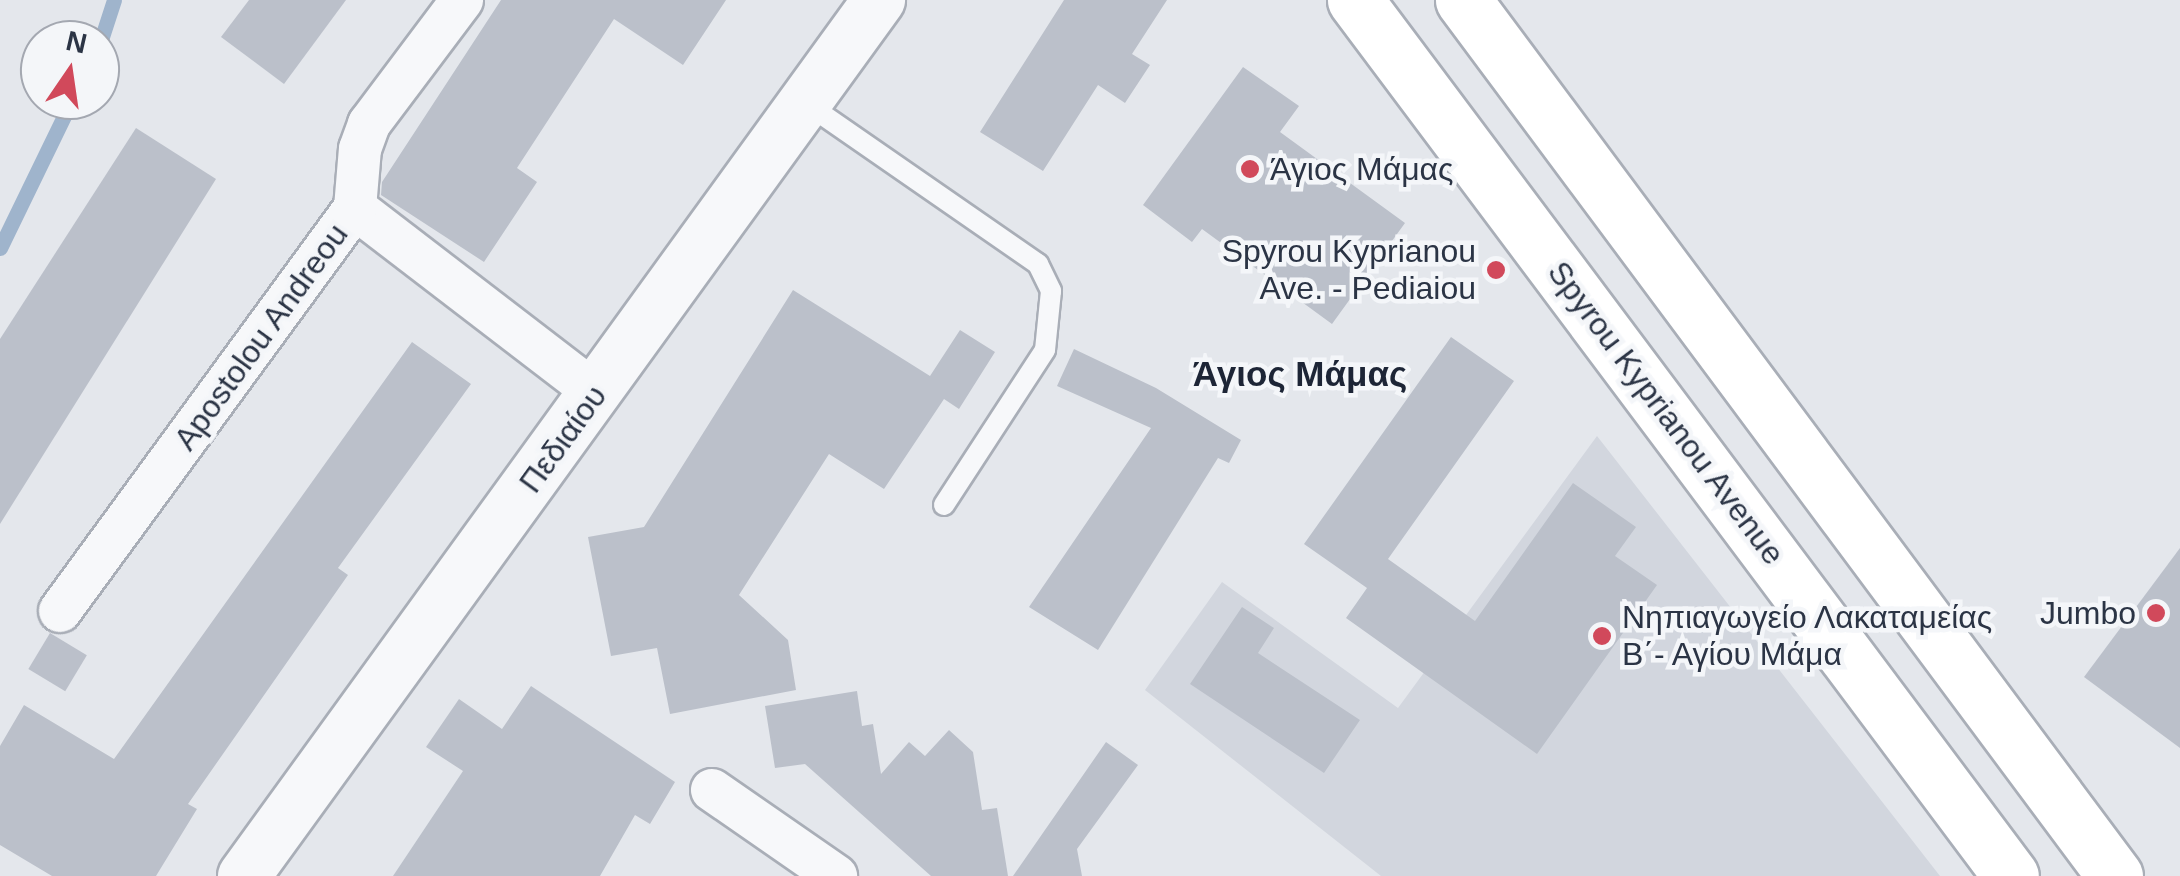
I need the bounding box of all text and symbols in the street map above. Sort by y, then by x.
north arrow [20,20,120,120]
text: N [63,25,90,60]
place label: Άγιος Μάμας [1270,150,1454,188]
marker: Άγιος Μάμας [1239,158,1261,180]
street label: Apostolou Andreou [165,216,357,458]
place label: Spyrou Kyprianou Ave. - Pediaiou [1222,233,1476,308]
street label: Spyrou Kyprianou Avenue [1539,253,1793,573]
marker: Spyrou Kyprianou Ave. - Pediaiou [1485,259,1507,281]
district label: Άγιος Μάμας [1193,353,1407,395]
street label: Πεδιαίου [511,378,615,500]
place label: Jumbo [2040,594,2136,632]
place label: Νηπιαγωγείο Λακαταμείας Β΄- Αγίου Μάμα [1622,599,1994,674]
marker: Jumbo [2145,602,2167,624]
marker: Νηπιαγωγείο Λακαταμείας Β΄- Αγίου Μάμα [1591,625,1613,647]

